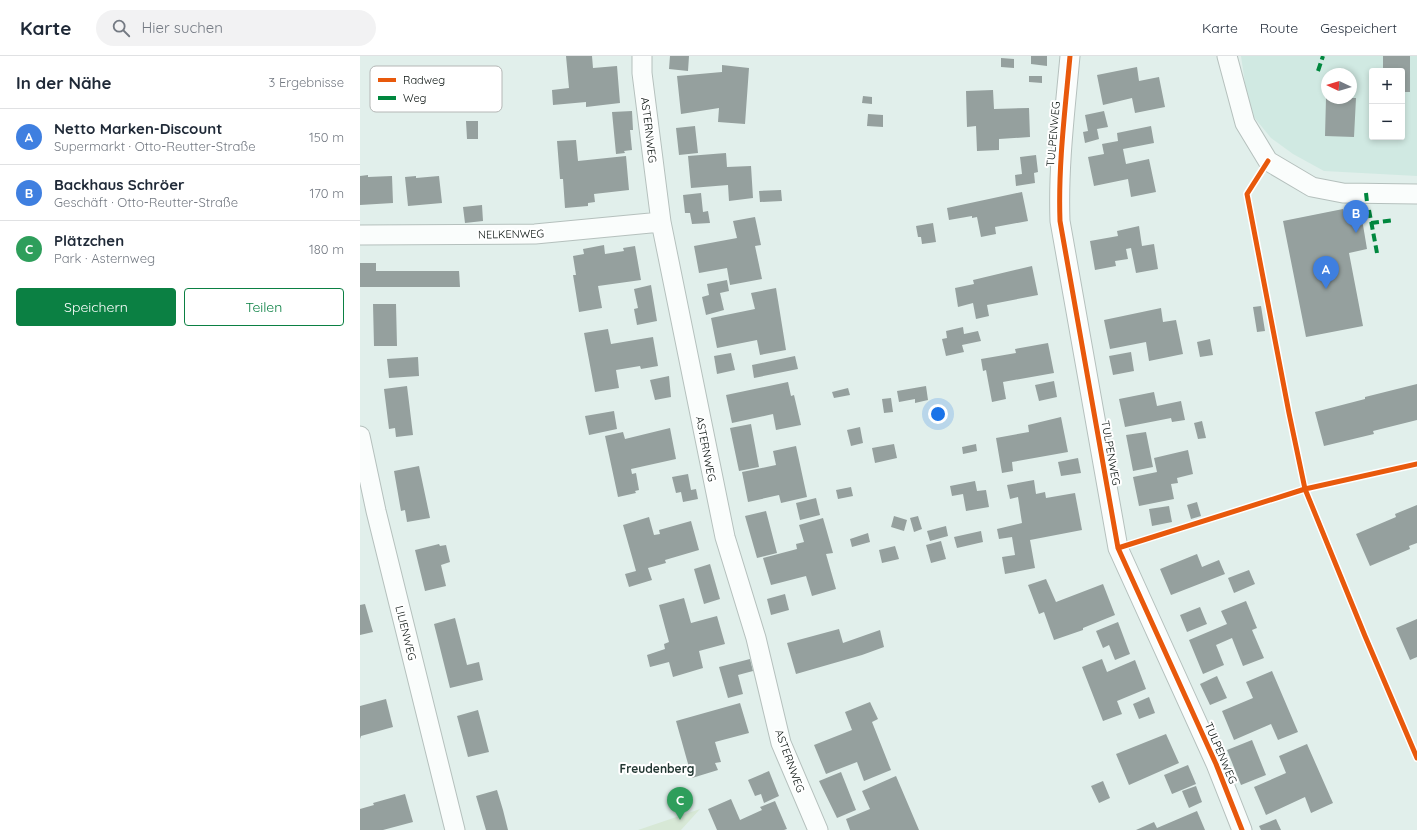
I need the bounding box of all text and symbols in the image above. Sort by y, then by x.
search box [96,10,376,46]
text: Karte [20,16,72,40]
icon: search [110,17,132,39]
text: Hier suchen [142,18,223,37]
text: Karte [1202,19,1238,37]
text: Route [1260,19,1298,37]
text: Gespeichert [1320,19,1397,37]
legend [370,66,502,112]
north arrow [1321,68,1357,104]
map controls [1369,68,1405,140]
button: + [1369,68,1405,104]
text: In der Nähe [16,72,112,93]
text: Radweg [403,73,445,87]
text: 3 Ergebnisse [269,74,344,90]
text: Weg [403,91,427,105]
street label: ASTERNWEG [638,96,660,164]
street label: TULPENWEG [1043,101,1063,167]
button: − [1369,104,1405,140]
text: Netto Marken-Discount [54,119,222,138]
text: A [25,129,33,145]
text: 150 m [309,129,344,145]
text: Supermarkt · Otto-Reutter-Straße [54,138,256,154]
text: Backhaus Schröer [54,175,185,194]
text: B [25,185,33,201]
text: 170 m [309,185,344,201]
text: Geschäft · Otto-Reutter-Straße [54,194,238,210]
pin: B [1343,200,1369,233]
street label: NELKENWEG [478,226,544,242]
text: Plätzchen [54,231,124,250]
text: C [25,241,33,257]
text: 180 m [309,241,344,257]
text: Park · Asternweg [54,250,155,266]
pin: A [1313,256,1339,289]
button: Speichern [16,288,176,326]
button: Teilen [184,288,344,326]
your location [928,404,948,424]
street label: ASTERNWEG [693,415,719,483]
street label: TULPENWEG [1098,419,1124,487]
street label: LILIENWEG [392,604,420,662]
street label: TULPENWEG [1202,720,1240,786]
street label: ASTERNWEG [772,728,808,794]
district label: Freudenberg [620,761,694,776]
pin: C [667,787,693,820]

